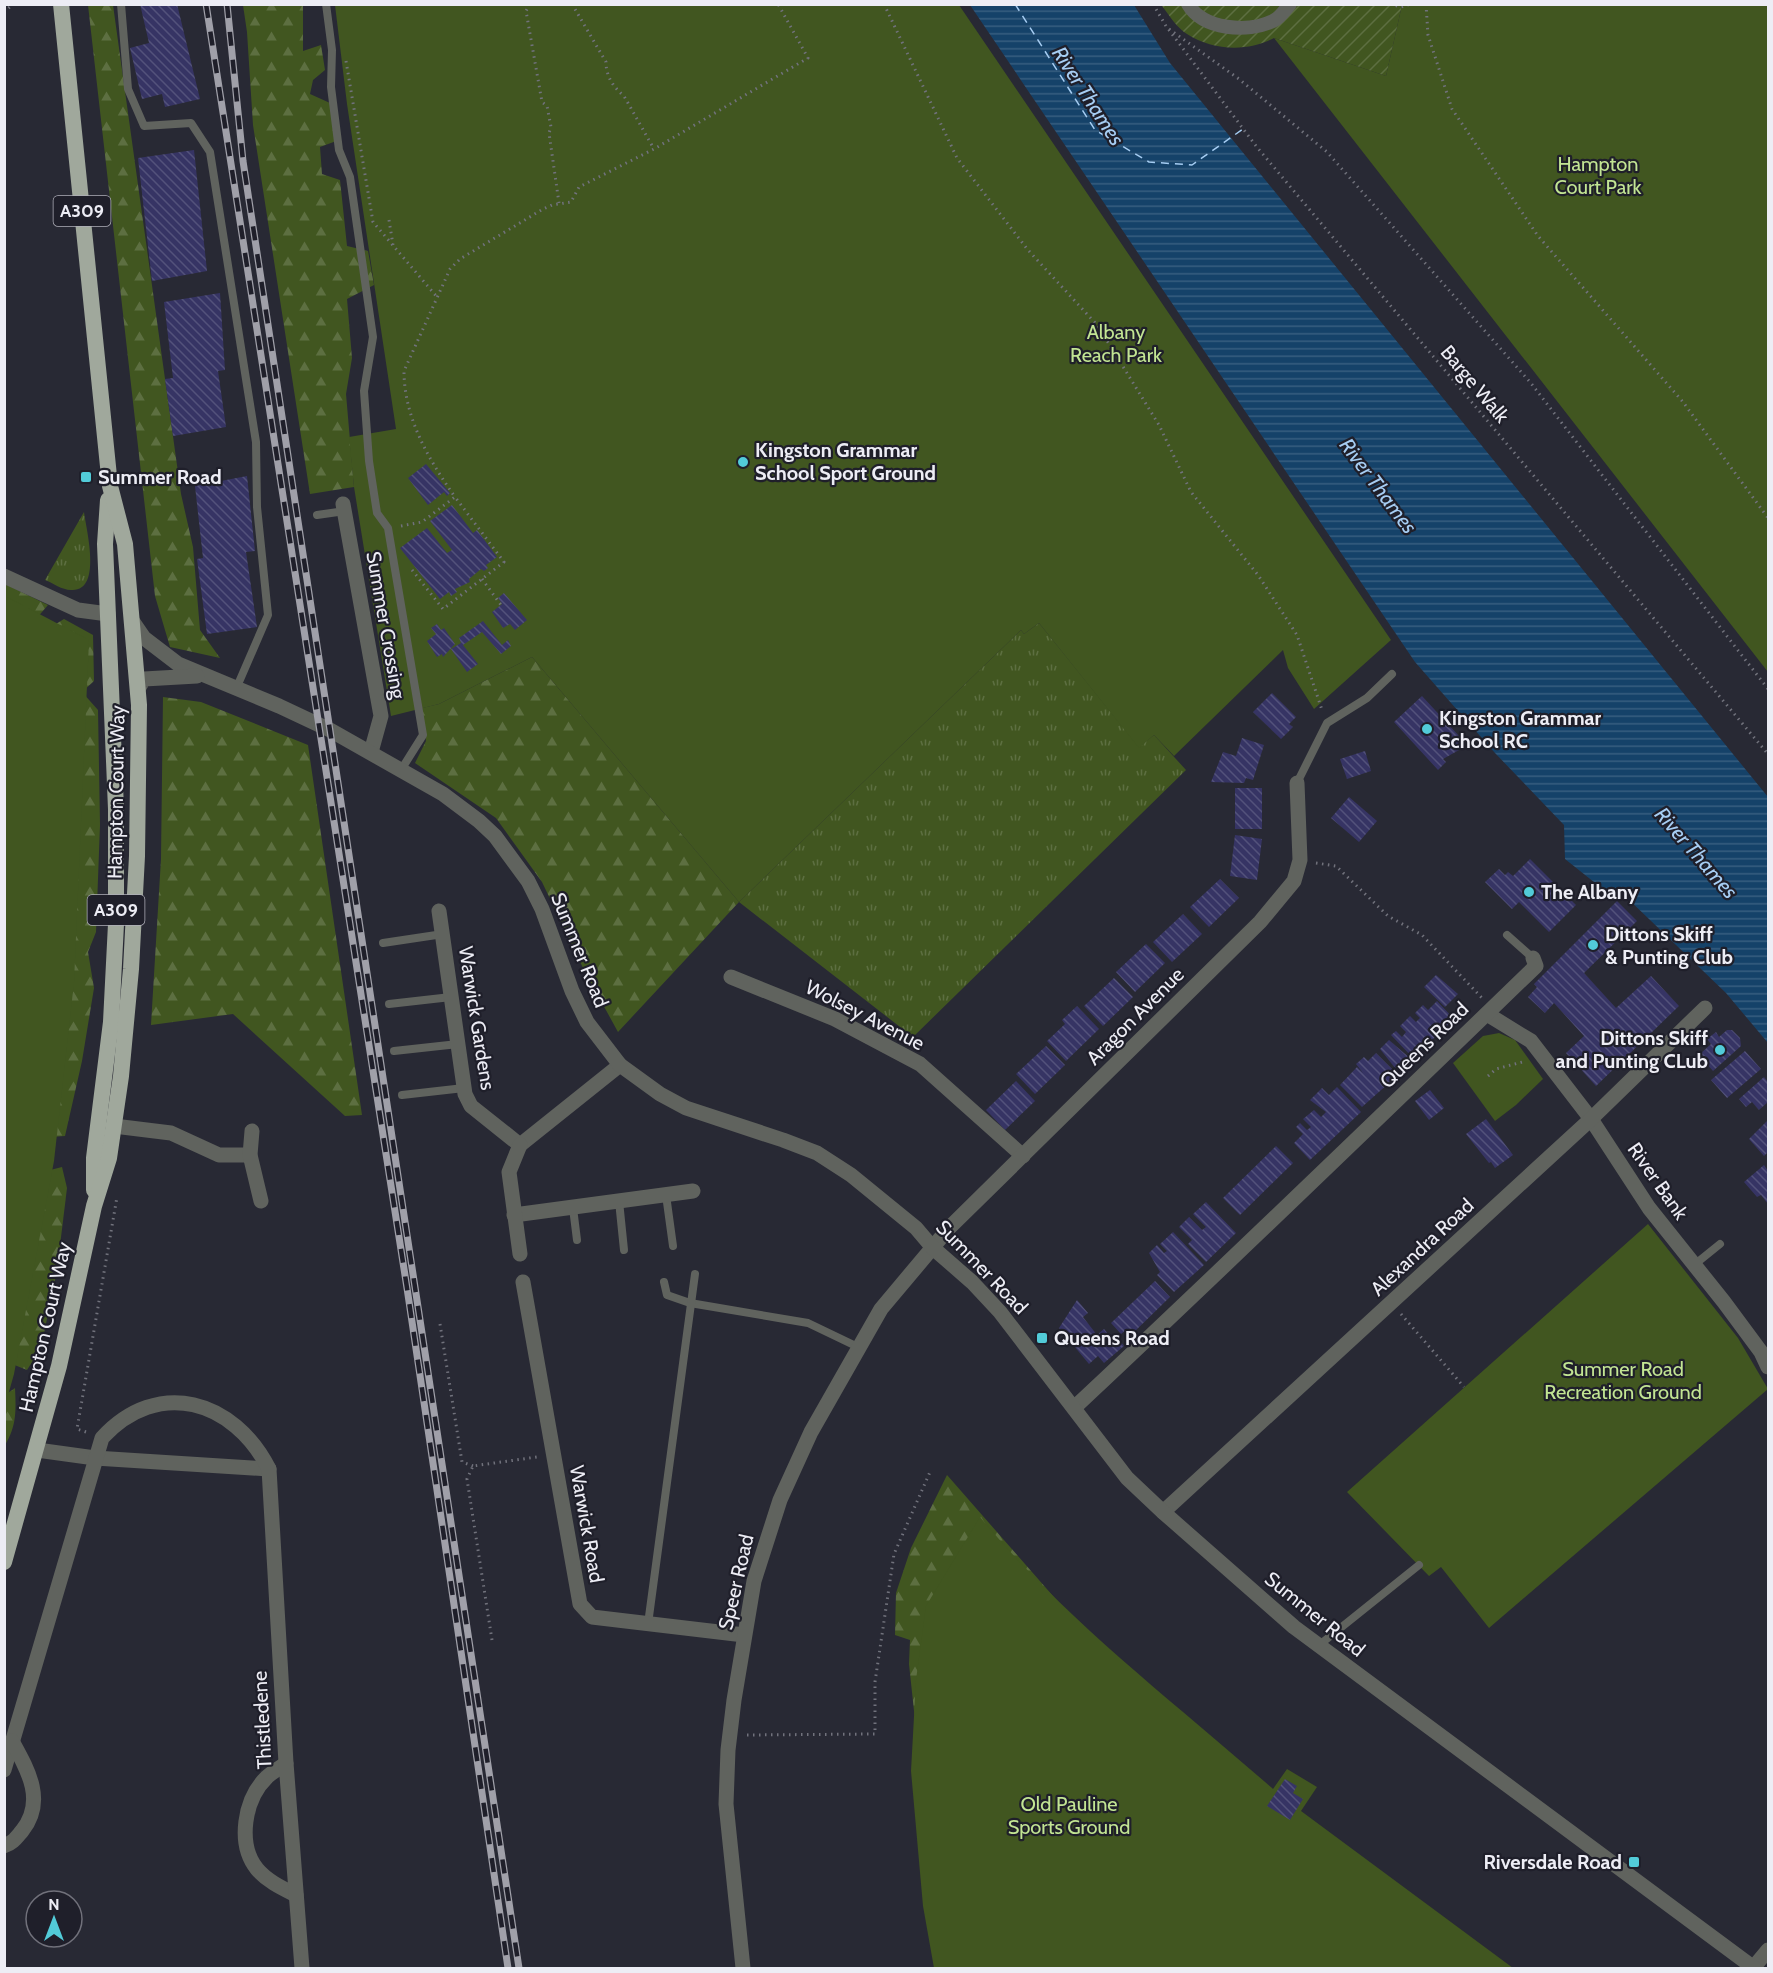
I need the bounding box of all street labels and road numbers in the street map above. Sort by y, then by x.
road number: A309 [54,196,110,226]
street label: Barge Walk [1436,340,1514,428]
street label: Summer Crossing [361,549,411,702]
street label: Hampton Court Way [102,705,130,879]
street label: Summer Road [546,889,614,1011]
road number: A309 [88,895,144,925]
street label: Warwick Gardens [454,944,500,1092]
street label: Aragon Avenue [1081,962,1189,1070]
street label: Wolsey Avenue [801,975,929,1055]
street label: Queens Road [1375,997,1473,1093]
street label: River Bank [1623,1138,1693,1224]
street label: Alexandra Road [1366,1193,1478,1301]
street label: Summer Road [931,1215,1033,1319]
street label: Hampton Court Way [14,1240,76,1414]
street label: Warwick Road [565,1463,609,1585]
street label: Speer Road [713,1532,759,1632]
street label: Summer Road [1260,1566,1370,1662]
street label: Thistledene [247,1670,277,1770]

